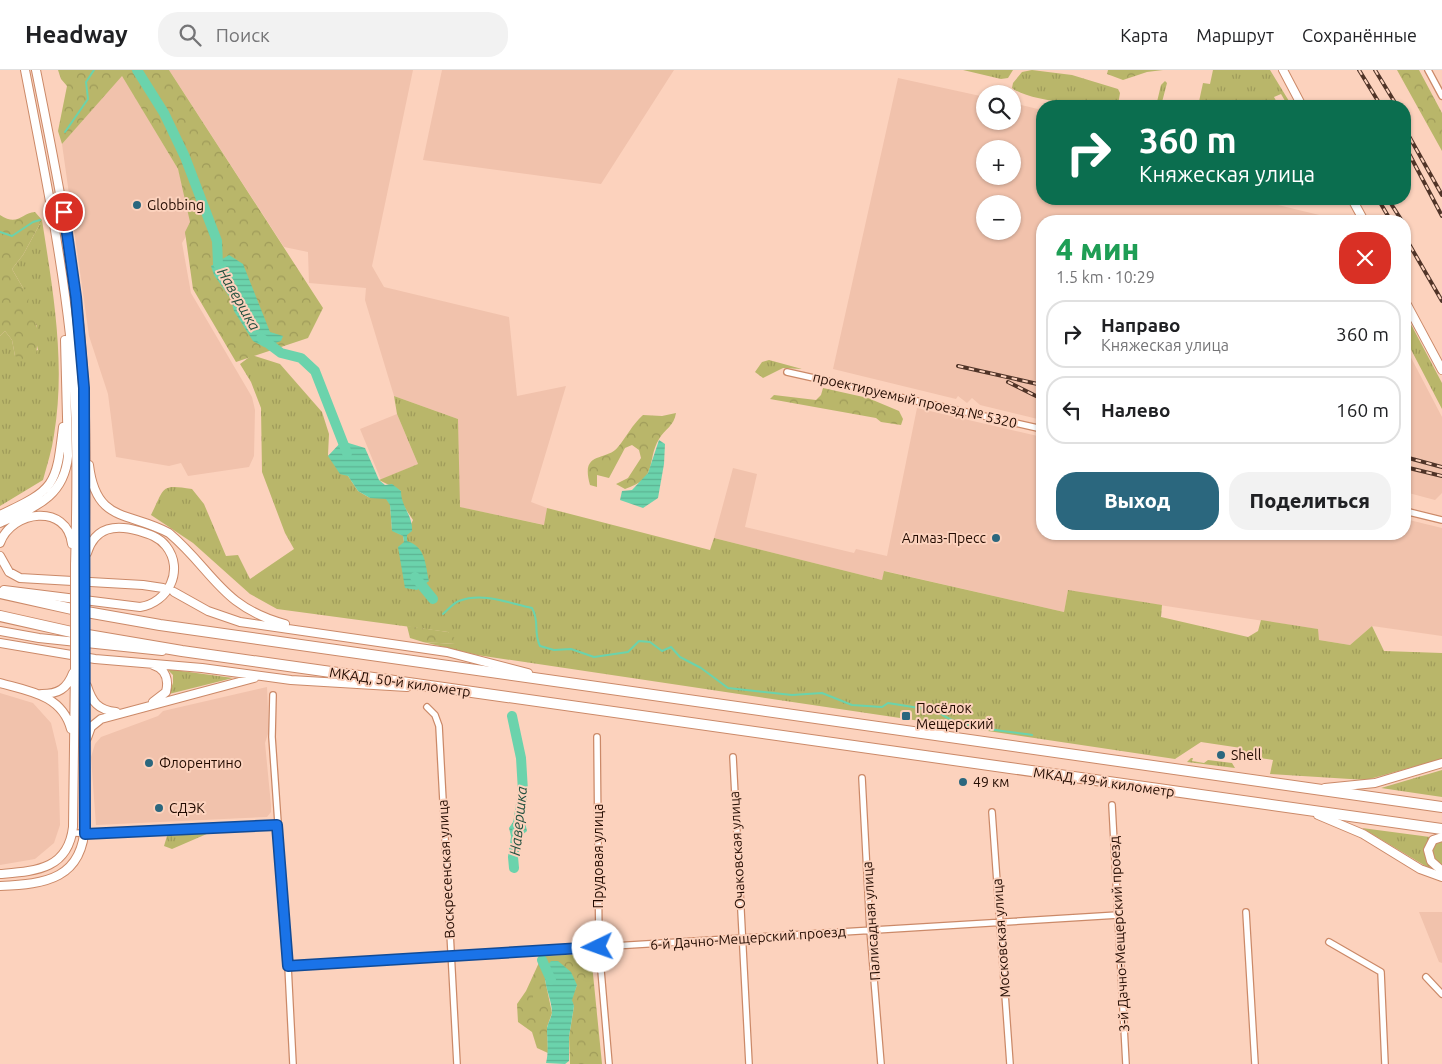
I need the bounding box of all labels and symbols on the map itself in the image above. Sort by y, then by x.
pin [43,191,85,233]
place label: Globbing [147,197,204,213]
marker: Globbing [131,199,143,211]
water label: Навершка [214,265,264,333]
street label: проектируемый проезд № 5320 [811,369,1019,431]
place label: Алмаз-Пресс [902,530,986,546]
marker: Алмаз-Пресс [990,532,1002,544]
street label: МКАД, 50-й километр [328,664,472,700]
place label: Посёлок Мещерский [916,700,994,732]
marker: Посёлок Мещерский [900,710,912,722]
place label: Shell [1231,747,1262,763]
marker: Shell [1215,749,1227,761]
place label: Флорентино [159,755,242,771]
marker: Флорентино [143,757,155,769]
street label: МКАД, 49-й километр [1032,764,1176,800]
place label: 49 км [973,774,1009,790]
marker: 49 км [957,776,969,788]
water label: Навершка [506,786,530,856]
street label: Очаковская улица [726,791,748,909]
street label: Воскресенская улица [434,799,458,939]
place label: СДЭК [169,800,205,816]
marker: СДЭК [153,802,165,814]
street label: Прудовая улица [590,804,606,908]
street label: 3-й Дачно-Мещерский проезд [1106,836,1132,1032]
street label: Палисадная улица [859,861,883,981]
street label: Московская улица [989,878,1013,998]
position arrow [571,920,623,972]
street label: 6-й Дачно-Мещерский проезд [650,923,846,953]

